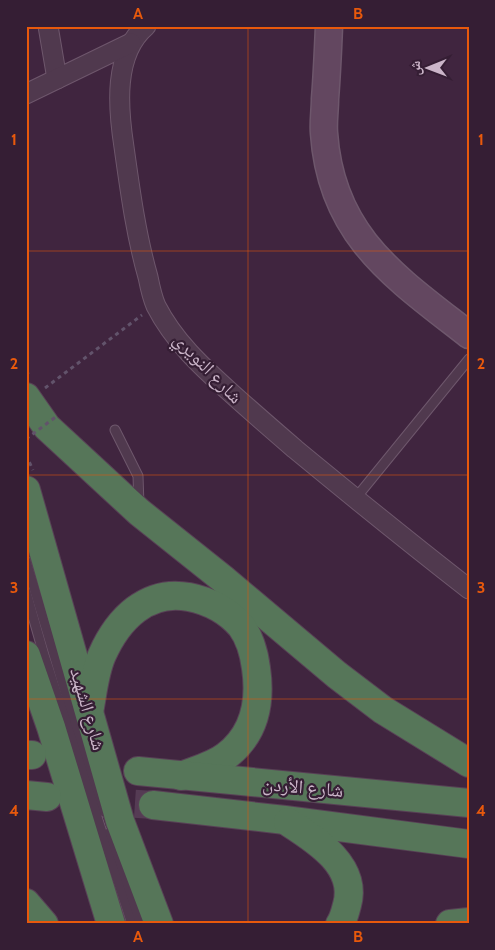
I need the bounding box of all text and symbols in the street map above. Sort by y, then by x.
text: A [133,4,143,23]
text: B [353,4,363,23]
north arrow [402,42,452,92]
text: ش [406,61,424,76]
text: 1 [11,130,17,149]
text: 1 [478,130,484,149]
street label: شارع النويري [166,328,247,411]
text: 2 [10,354,18,373]
text: 2 [477,354,485,373]
text: 3 [10,578,18,597]
text: 3 [477,578,485,597]
street label: شارع الشهيد [65,665,111,753]
street label: شارع الأردن [262,772,344,802]
text: 4 [9,801,19,820]
text: 4 [476,801,486,820]
text: A [133,927,143,946]
text: B [353,927,363,946]

